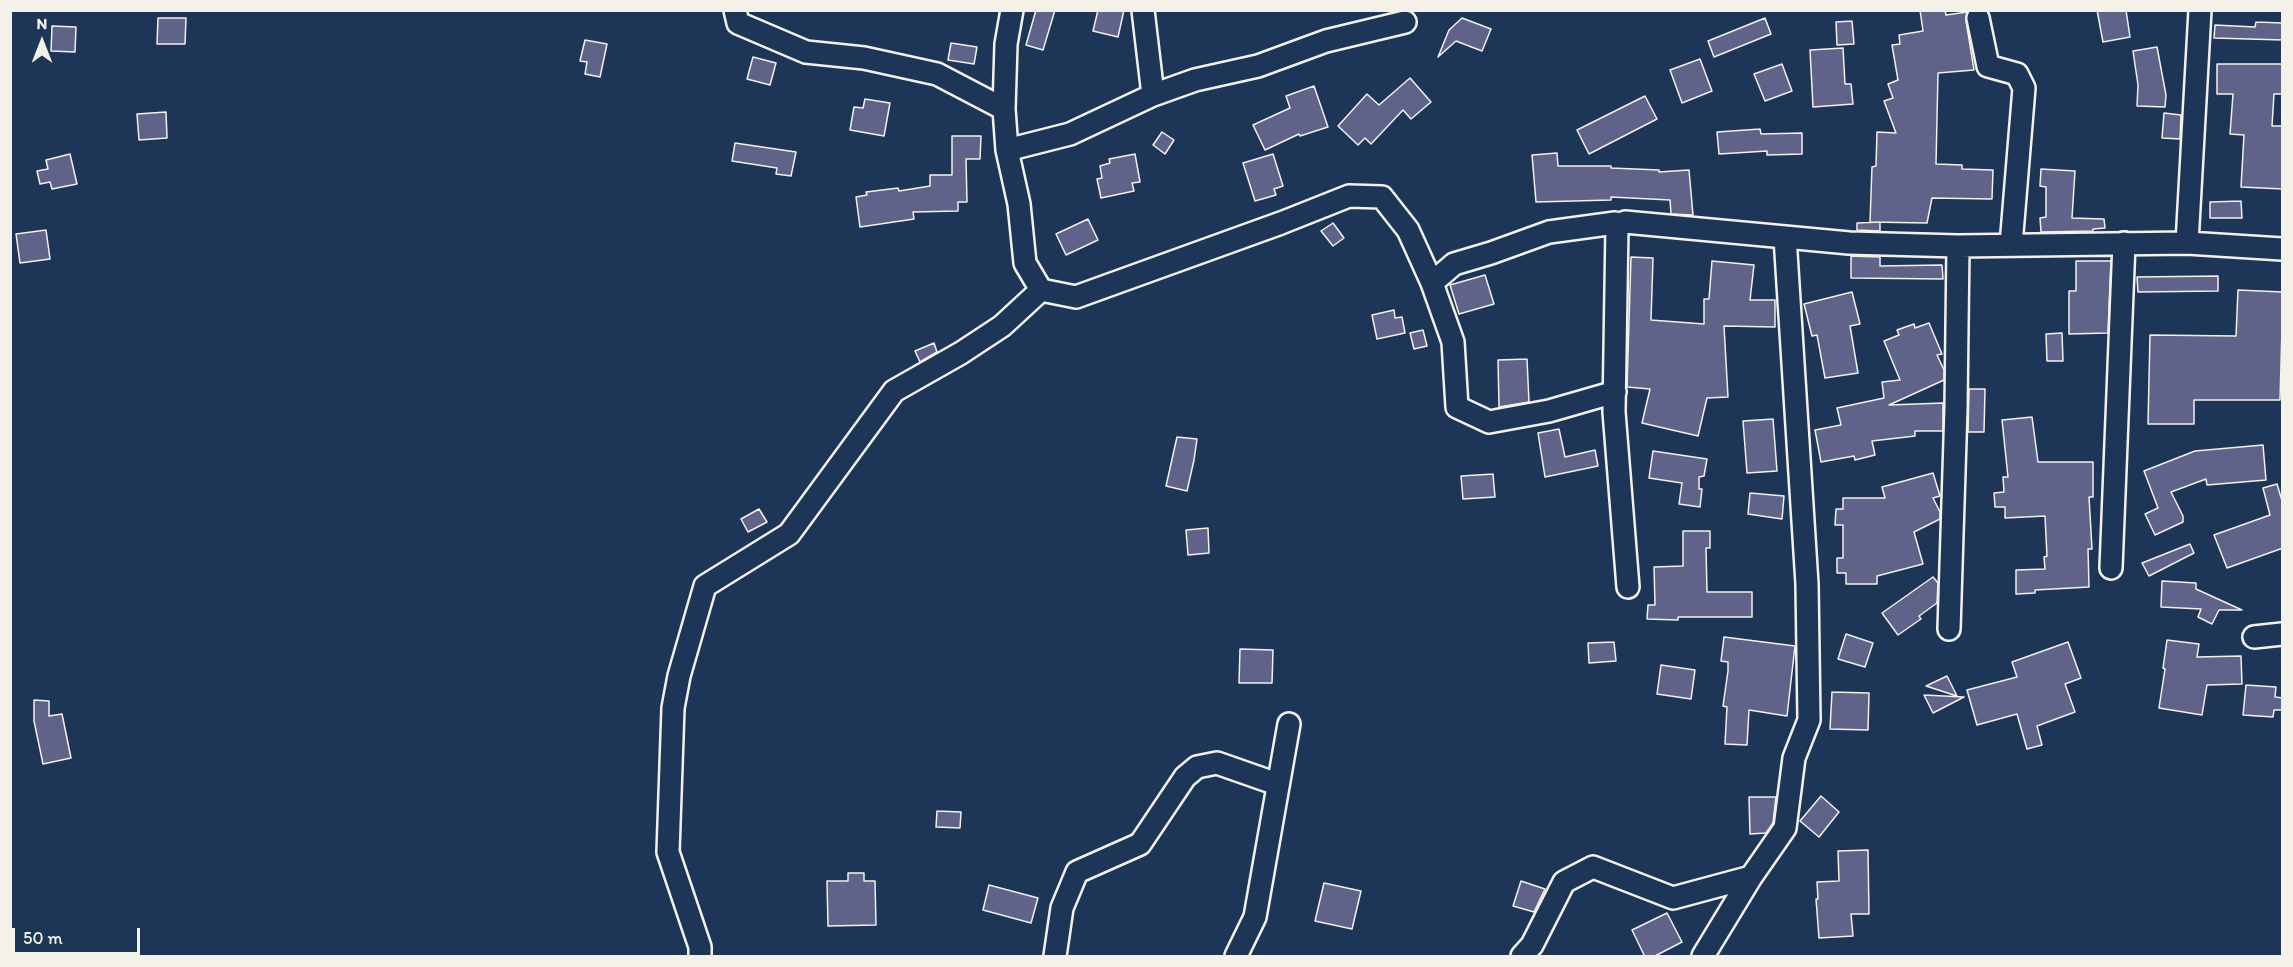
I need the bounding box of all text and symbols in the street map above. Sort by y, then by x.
north arrow [12,12,72,72]
text: N [37,14,47,33]
scale bar [15,916,142,954]
text: 50 m [23,927,63,949]

